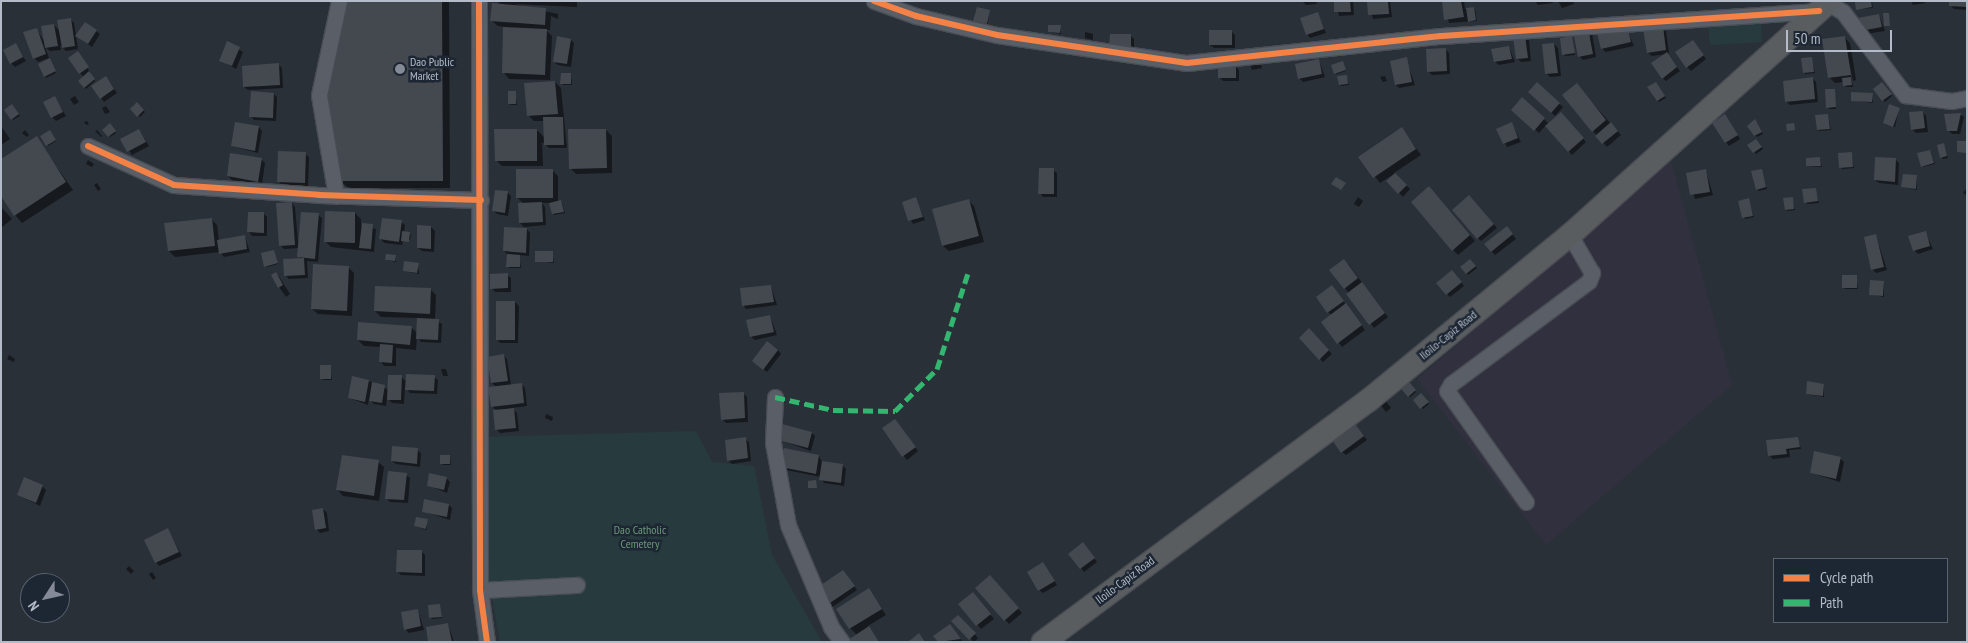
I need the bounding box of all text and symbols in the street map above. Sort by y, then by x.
scale bar [1788,20,1894,52]
text: 50 m [1794,29,1820,48]
place label: Dao Public Market [410,55,454,83]
marker: Dao Public Market [394,63,406,75]
street label: Iloilo-Capiz Road [1416,307,1480,363]
park label: Dao Catholic Cemetery [614,523,666,551]
street label: Iloilo-Capiz Road [1093,553,1157,607]
legend [1773,558,1948,623]
text: Cycle path [1820,568,1873,587]
north arrow [20,573,70,623]
text: Path [1820,593,1843,612]
text: N [24,598,43,614]

